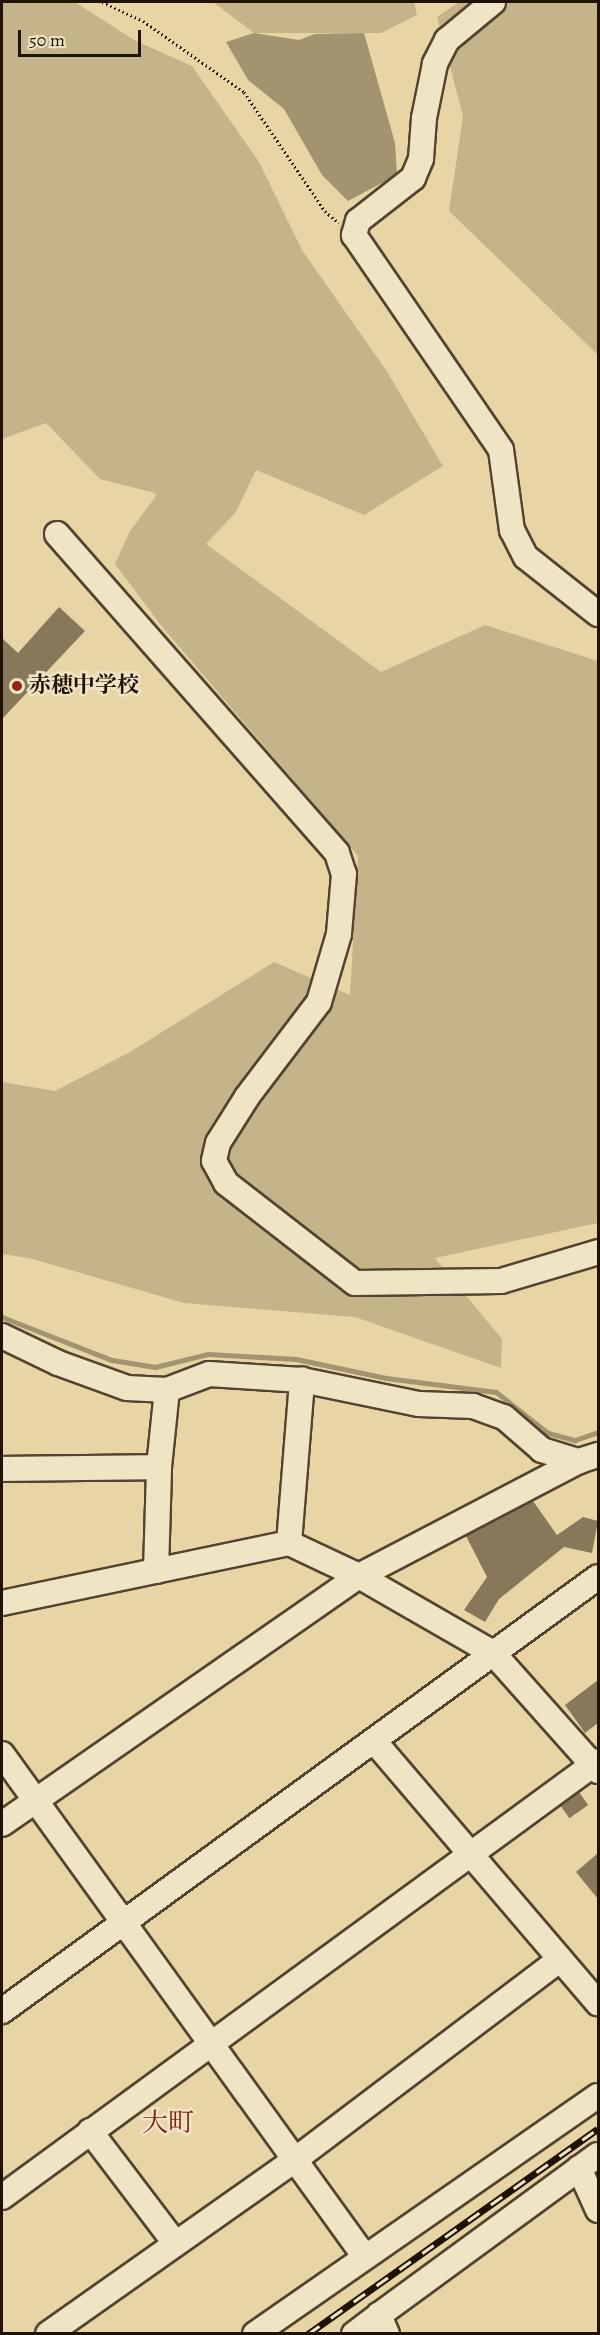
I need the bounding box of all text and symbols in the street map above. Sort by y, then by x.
scale bar [21,18,144,56]
text: 50 m [29,28,65,52]
place label: 赤穂中学校 [29,673,139,699]
marker: 赤穂中学校 [10,679,24,693]
district label: 大町 [142,2107,194,2139]

